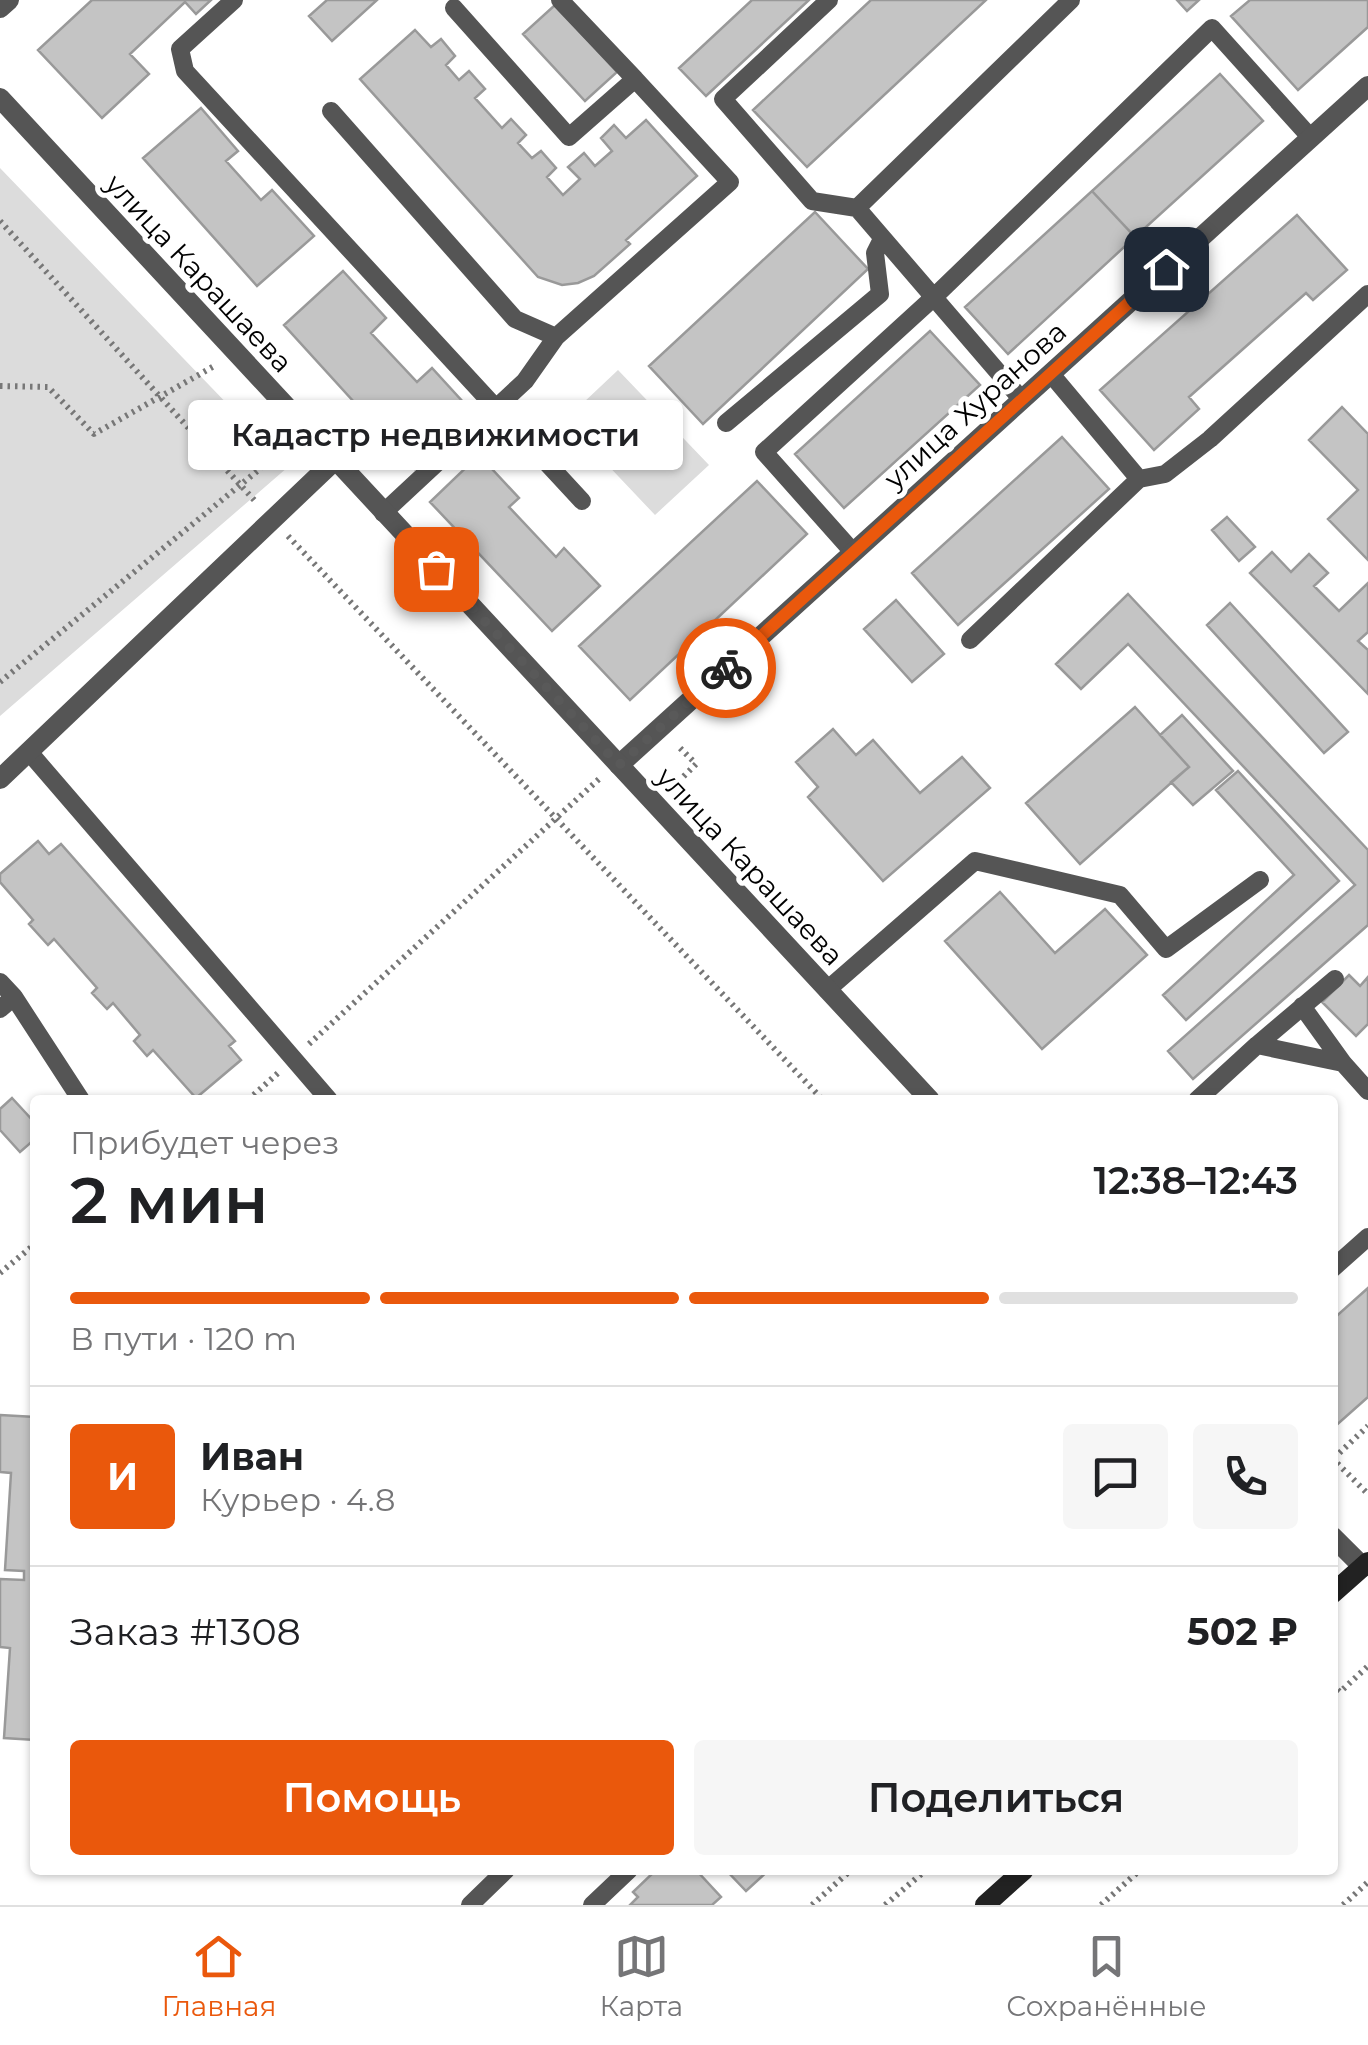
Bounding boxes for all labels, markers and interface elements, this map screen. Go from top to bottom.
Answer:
street label: улица Карашаева [98,166,300,379]
pin [1124,227,1209,312]
icon: home [1139,242,1194,297]
street label: улица Хуранова [876,314,1073,496]
callout: Кадастр недвижимости [188,399,684,469]
text: Кадастр недвижимости [231,415,640,454]
pin [394,527,479,612]
icon: bag [409,542,464,597]
courier [676,618,776,718]
icon: bike [699,641,754,696]
street label: улица Карашаева [649,759,851,972]
text: Прибудет через [70,1123,339,1162]
text: 12:38–12:43 [1094,1157,1298,1204]
text: 2 мин [70,1160,268,1239]
text: В пути · 120 m [70,1319,297,1358]
button: chat [1063,1424,1168,1529]
button: phone [1193,1424,1298,1529]
text: Иван [200,1433,304,1480]
text: И [107,1453,138,1500]
text: Курьер · 4.8 [200,1480,395,1519]
text: Заказ #1308 [70,1608,301,1655]
text: 502 ₽ [1187,1608,1298,1655]
button: Помощь [70,1740,674,1855]
button: Поделиться [694,1740,1298,1855]
tab: Главная [162,1929,276,2023]
tab: Карта [599,1929,683,2023]
tab: Сохранённые [1006,1929,1206,2023]

